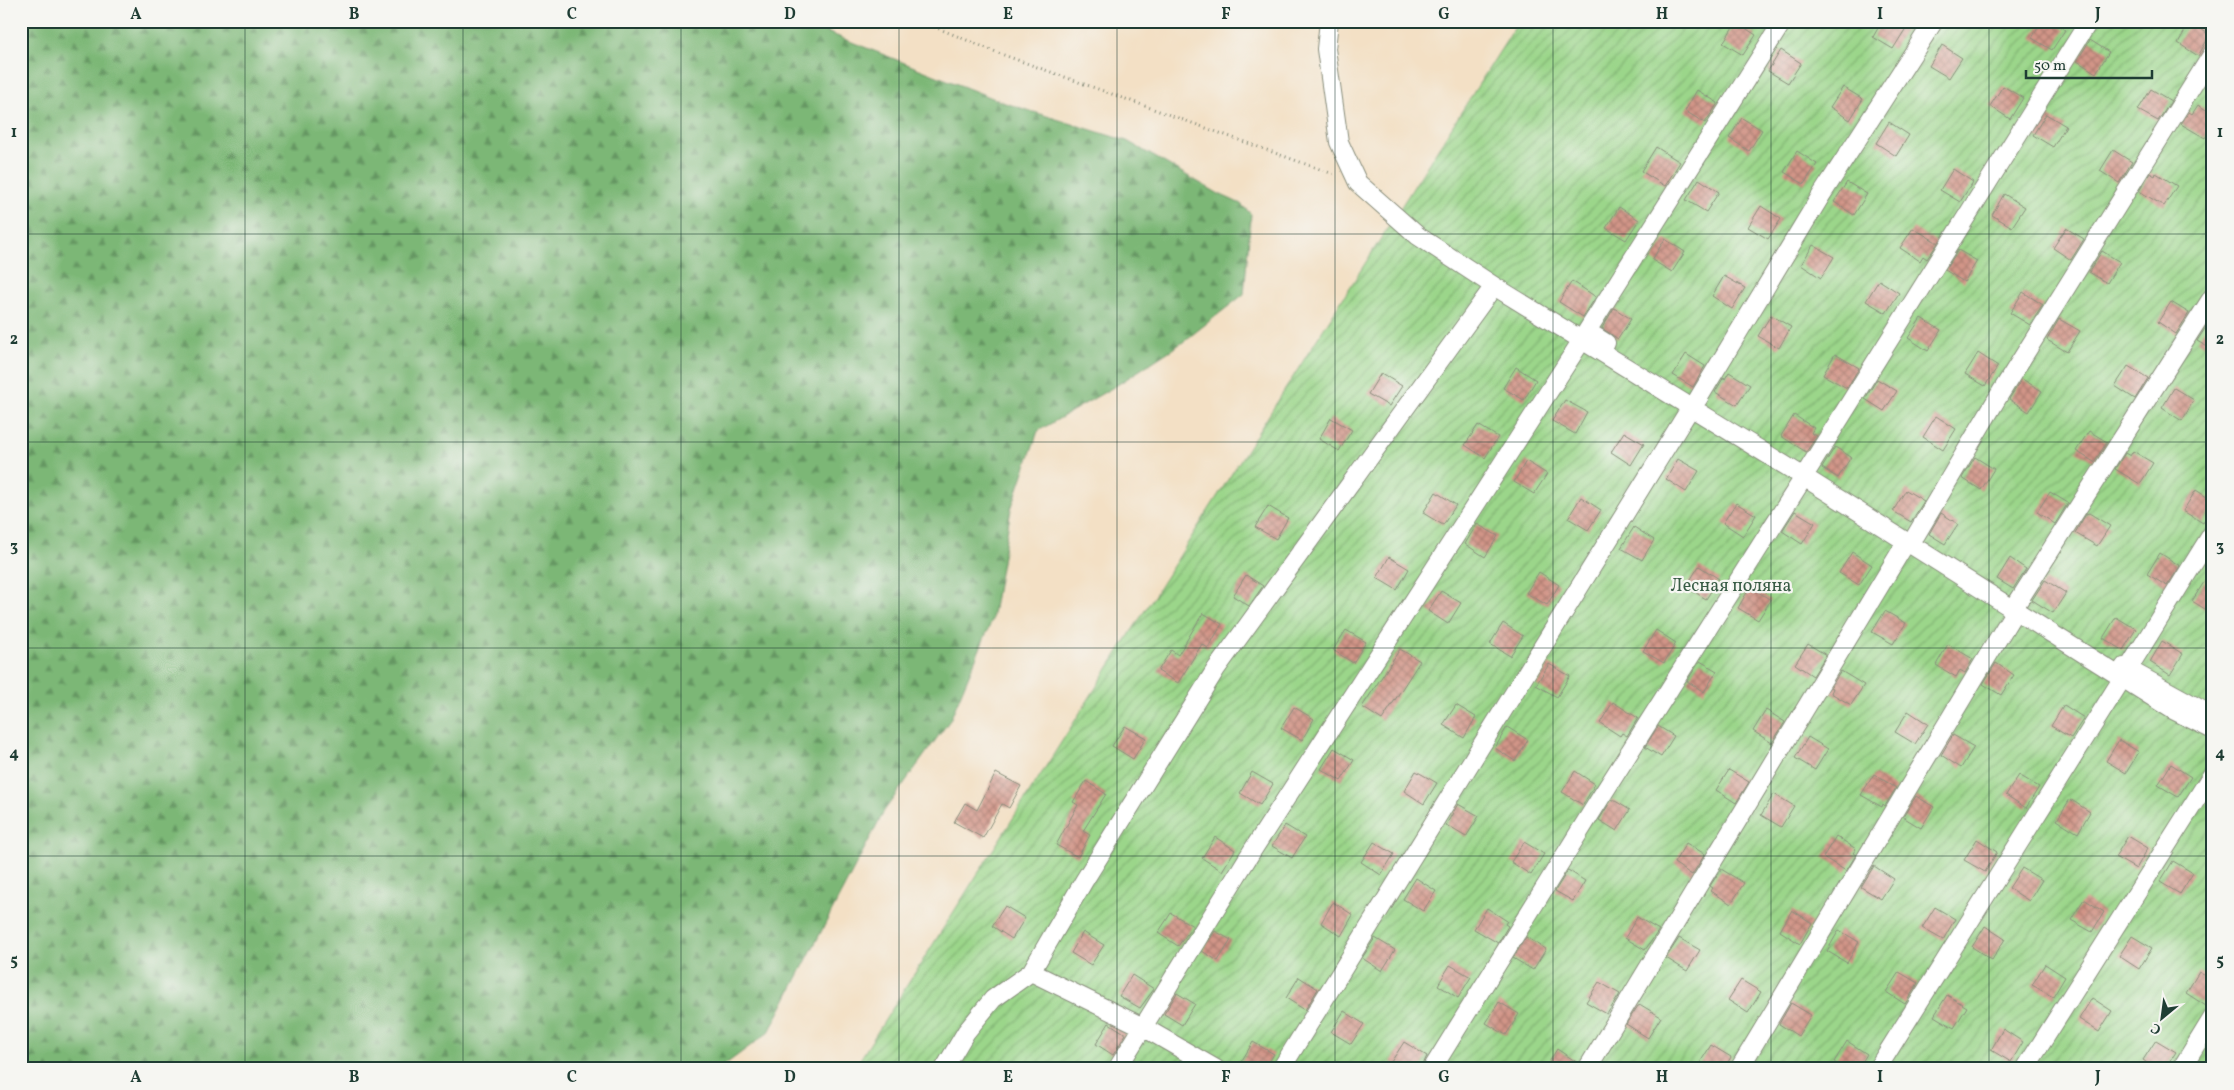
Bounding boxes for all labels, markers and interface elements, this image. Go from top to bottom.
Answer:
text: A [130,4,142,26]
text: B [349,4,360,26]
text: C [567,4,577,26]
text: D [784,4,796,26]
text: E [1003,4,1013,26]
text: F [1221,4,1231,26]
text: G [1438,4,1450,26]
text: H [1656,4,1668,26]
text: I [1877,4,1883,26]
text: J [2094,4,2101,26]
scale bar [2026,48,2153,80]
text: 50 m [2034,56,2066,77]
text: 1 [11,122,17,144]
text: 1 [2217,122,2223,144]
text: 2 [10,329,18,351]
text: 2 [2216,329,2224,351]
text: 3 [10,536,18,558]
text: 3 [2216,536,2224,558]
park label: Лесная поляна [1671,574,1791,599]
text: 4 [9,743,19,765]
text: 4 [2215,743,2225,765]
text: 5 [10,950,18,972]
text: 5 [2216,950,2224,972]
north arrow [2136,992,2186,1042]
text: С [2148,1018,2165,1039]
text: A [130,1067,142,1089]
text: B [349,1067,360,1089]
text: C [567,1067,577,1089]
text: D [784,1067,796,1089]
text: E [1003,1067,1013,1089]
text: F [1221,1067,1231,1089]
text: G [1438,1067,1450,1089]
text: H [1656,1067,1668,1089]
text: I [1877,1067,1883,1089]
text: J [2094,1067,2101,1089]

